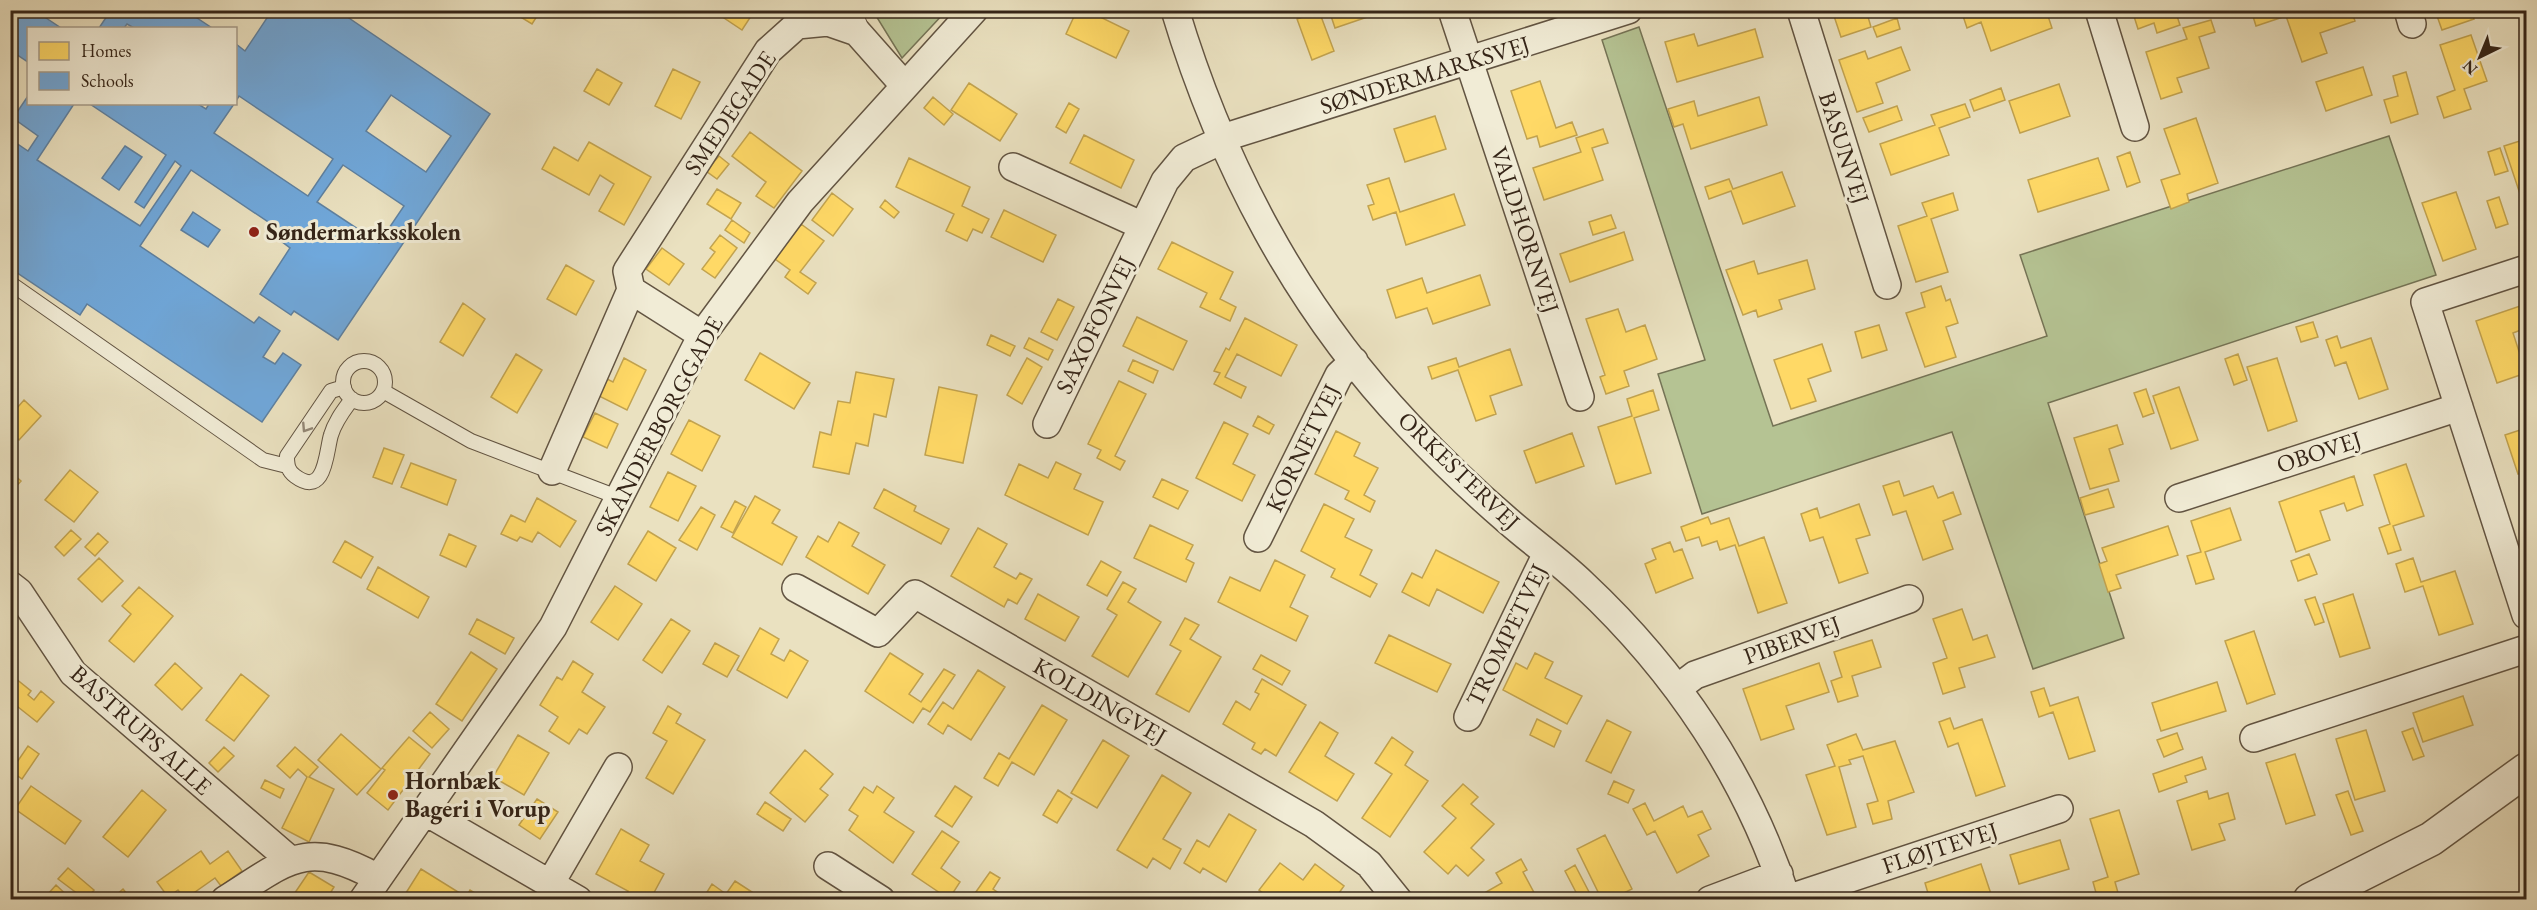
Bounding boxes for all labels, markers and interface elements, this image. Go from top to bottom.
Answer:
legend [27,27,237,105]
north arrow [2450,27,2510,87]
street label: SØNDERMARKSVEJ [1316,28,1534,121]
text: Homes [81,39,132,62]
street label: SMEDEGADE [677,44,783,181]
text: N [2458,55,2482,80]
text: Schools [81,69,134,92]
street label: BASUNVEJ [1812,88,1877,208]
street label: VALDHORNVEJ [1484,143,1567,317]
place label: Søndermarksskolen [266,216,462,247]
marker: Søndermarksskolen [247,225,261,239]
street label: SAXOFONVEJ [1048,251,1141,399]
street label: SKANDERBORGGADE [587,310,730,541]
street label: KORNETVEJ [1258,378,1347,517]
street label: ORKESTERVEJ [1392,405,1527,537]
one-way arrow [302,422,313,433]
street label: OBOVEJ [2272,423,2365,480]
street label: TROMPETVEJ [1459,558,1554,711]
street label: PIBERVEJ [1739,608,1845,671]
street label: KOLDINGVEJ [1028,650,1173,751]
street label: BASTRUPS ALLE [64,658,219,801]
place label: Hornbæk Bageri i Vorup [405,765,550,825]
marker: Hornbæk Bageri i Vorup [386,788,400,802]
street label: FLØJTEVEJ [1878,814,2002,881]

